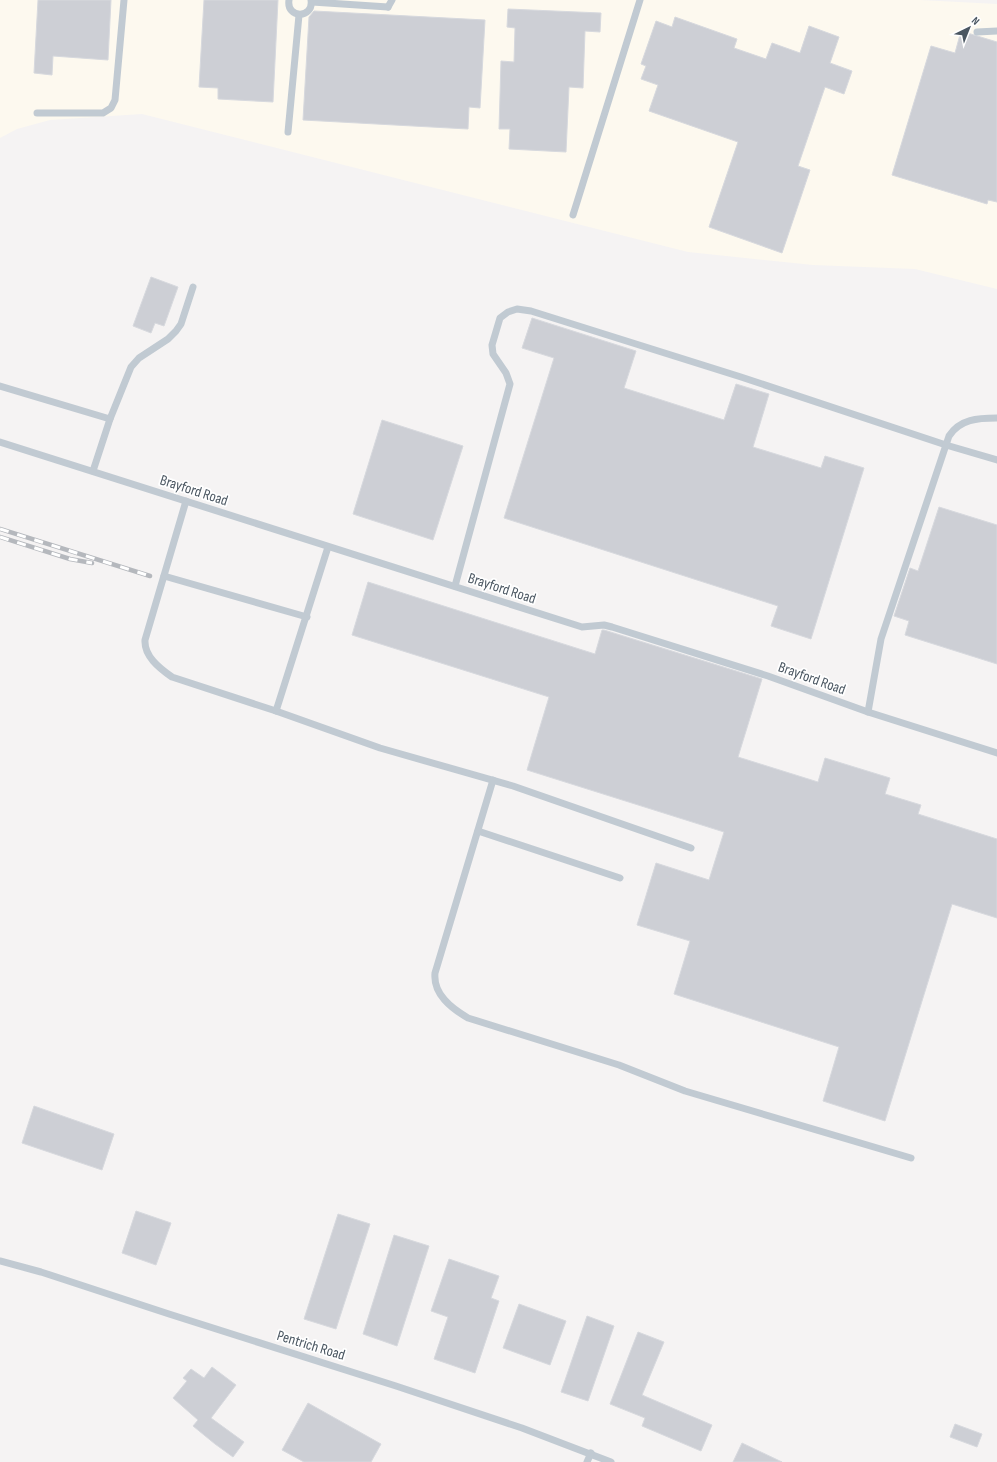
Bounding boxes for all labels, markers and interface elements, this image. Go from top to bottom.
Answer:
north arrow [949,8,989,48]
text: N [969,14,982,28]
street label: Brayford Road [158,471,230,510]
street label: Brayford Road [466,569,538,608]
street label: Brayford Road [776,658,848,699]
street label: Pentrich Road [274,1326,347,1365]

